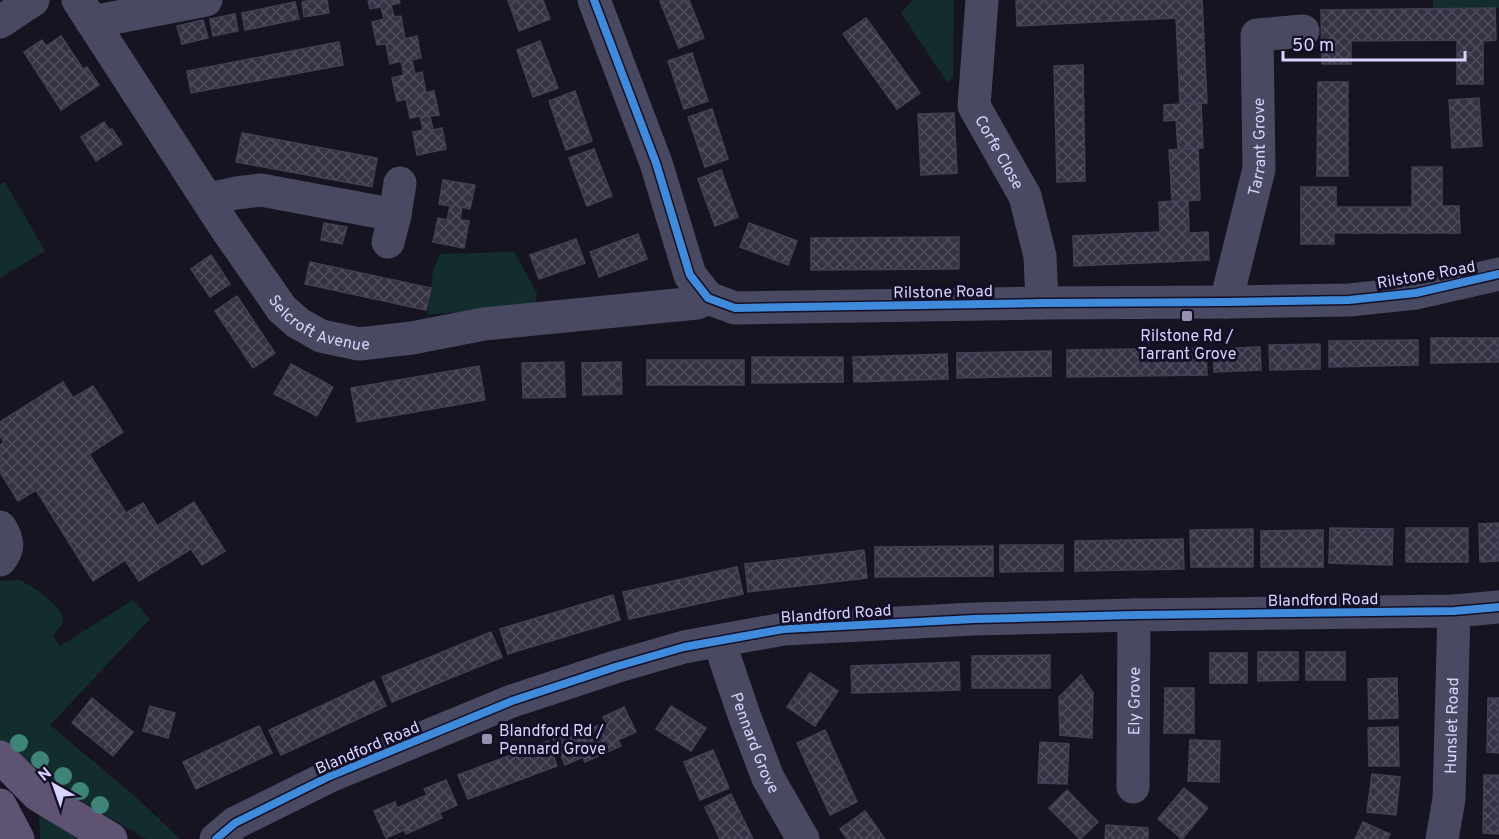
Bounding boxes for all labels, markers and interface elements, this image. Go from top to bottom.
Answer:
scale bar [1283,24,1464,62]
text: 50 m [1292,35,1334,58]
street label: Tarrant Grove [1245,98,1271,198]
street label: Corfe Close [969,112,1027,194]
street label: Rilstone Road [1376,257,1477,294]
street label: Rilstone Road [893,282,993,304]
street label: Selcroft Avenue [263,291,371,356]
marker: Rilstone Rd / Tarrant Grove [1180,309,1194,323]
place label: Rilstone Rd / Tarrant Grove [1138,327,1236,365]
street label: Blandford Road [1267,590,1379,612]
street label: Blandford Road [780,601,892,629]
street label: Ely Grove [1125,667,1146,735]
street label: Hunslet Road [1442,677,1464,774]
street label: Pennard Grove [725,690,783,798]
street label: Blandford Road [313,718,423,780]
place label: Blandford Rd / Pennard Grove [499,722,606,760]
marker: Blandford Rd / Pennard Grove [480,732,494,746]
north arrow [24,755,84,815]
text: N [35,764,56,786]

